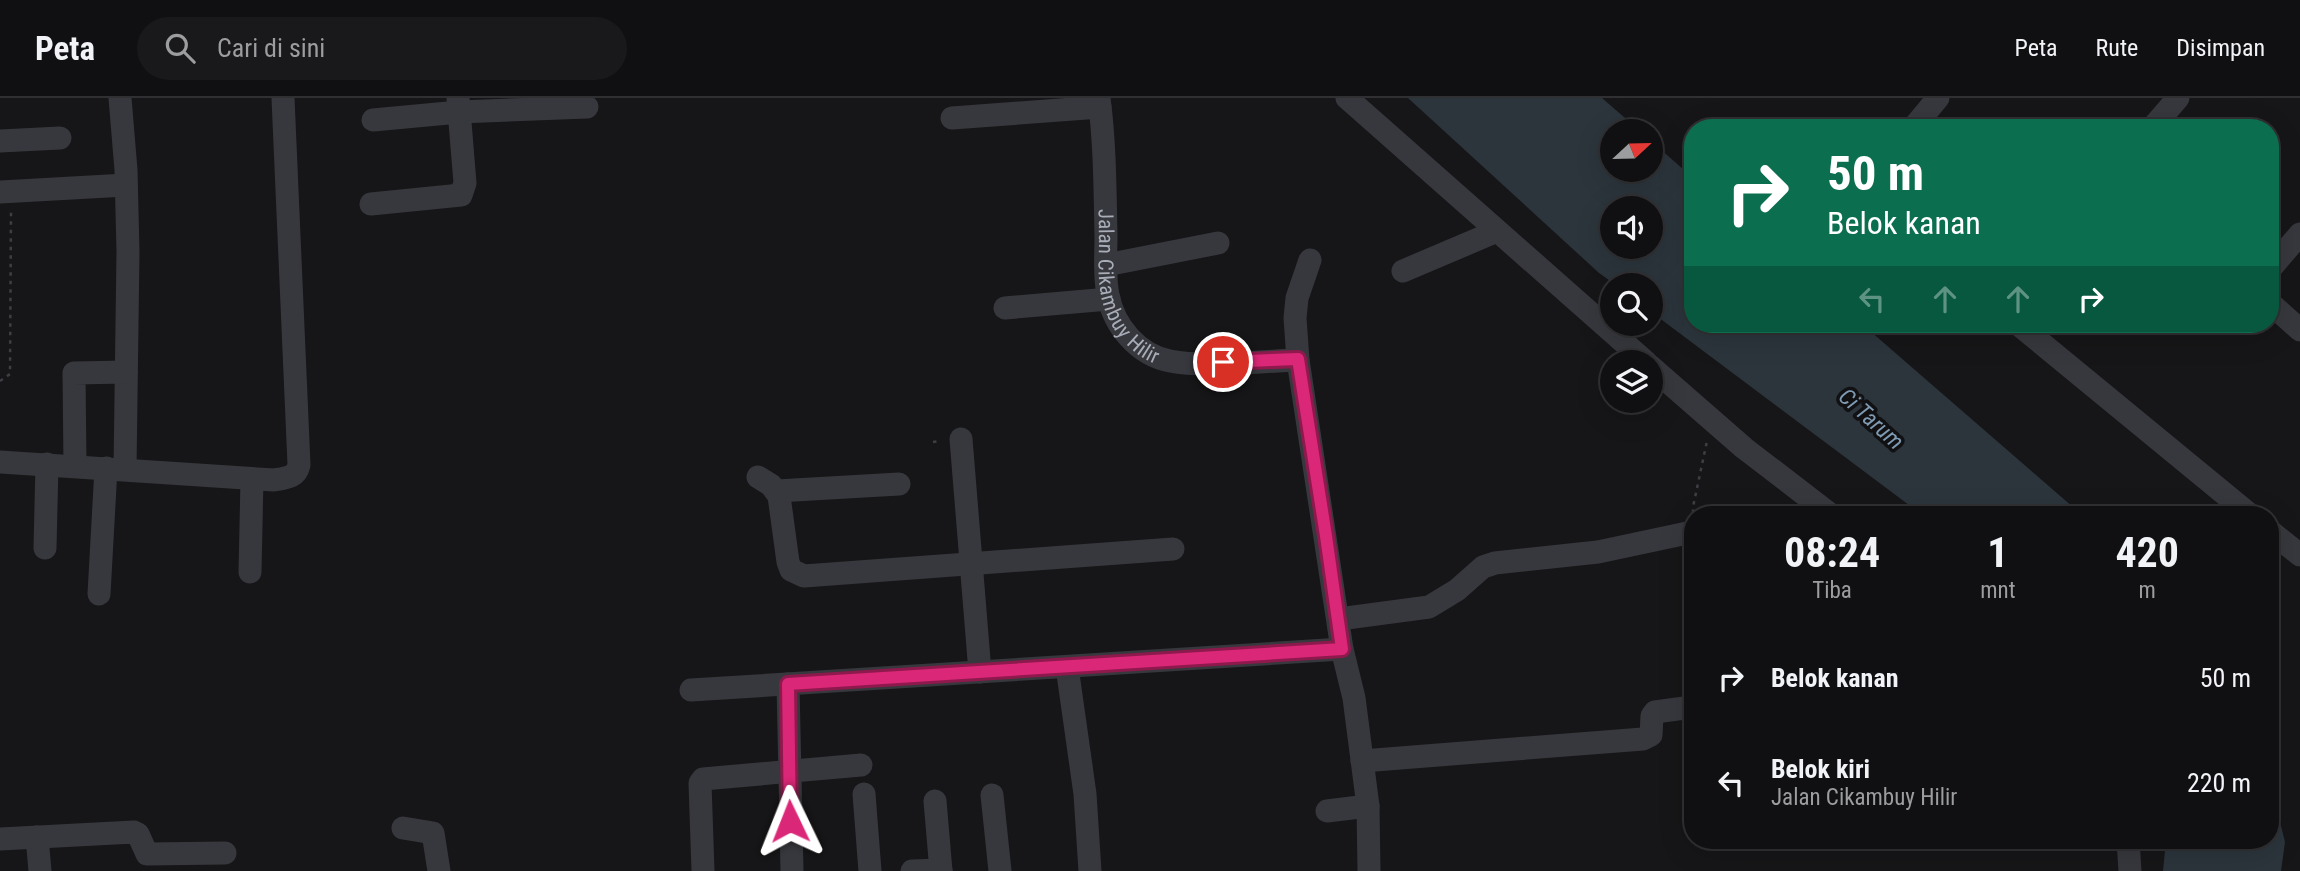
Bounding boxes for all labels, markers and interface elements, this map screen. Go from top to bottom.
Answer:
search box [137,17,627,80]
text: Peta [35,29,95,68]
icon: search [161,29,199,67]
text: Cari di sini [217,33,325,63]
text: Peta [2015,34,2058,62]
text: Rute [2096,34,2138,62]
text: Disimpan [2176,34,2265,62]
north arrow [1600,119,1662,182]
map controls [1600,119,1663,413]
text: 50 m [1827,145,1924,202]
icon: right [1712,147,1803,238]
button: sound [1600,196,1663,259]
text: Belok kanan [1827,204,1981,242]
street label: Jalan Cikambuy Hilir [1093,209,1163,369]
button: search [1600,273,1663,336]
icon: left [1853,280,1891,318]
icon: ahead [1926,280,1964,318]
icon: ahead [1999,280,2037,318]
icon: right [2072,280,2110,318]
pin [1193,332,1253,392]
icon: arrive [1204,343,1242,381]
button: layers [1600,350,1663,413]
water label: Ci Tarum [1833,383,1909,455]
text: 08:24 [1784,528,1880,577]
text: 1 [1987,528,2008,577]
text: 420 [2115,528,2179,577]
text: Tiba [1812,577,1852,604]
text: mnt [1980,577,2015,604]
text: m [2139,577,2156,604]
icon: right [1712,659,1750,697]
text: Belok kanan [1771,663,1898,693]
text: 50 m [2200,663,2251,693]
text: Belok kiri [1771,754,1870,784]
icon: left [1712,764,1750,802]
text: 220 m [2187,768,2251,798]
position arrow [753,784,827,858]
text: Jalan Cikambuy Hilir [1771,784,1957,811]

